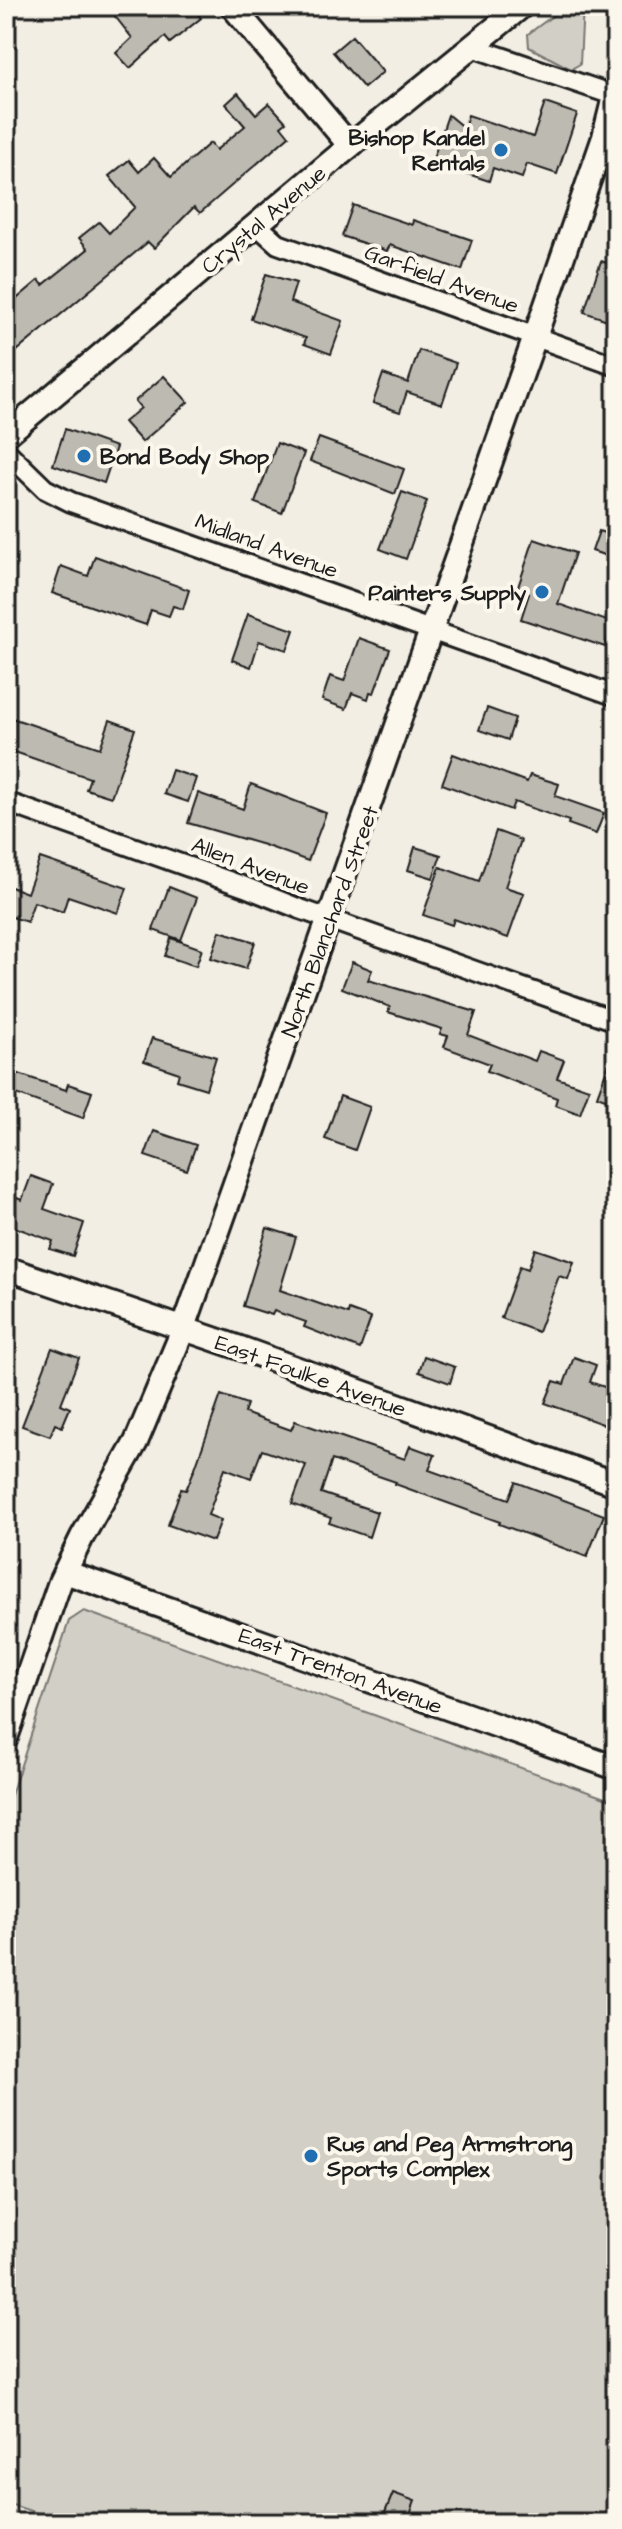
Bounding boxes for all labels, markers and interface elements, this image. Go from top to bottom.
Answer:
place label: Bishop Kandel Rentals [349,123,486,179]
marker: Bishop Kandel Rentals [492,141,510,159]
street label: Crystal Avenue [195,159,334,282]
street label: Garfield Avenue [360,237,523,322]
place label: Bond Body Shop [100,442,270,475]
marker: Bond Body Shop [75,447,93,465]
street label: Midland Avenue [191,506,342,587]
place label: Painters Supply [368,578,527,611]
marker: Painters Supply [533,583,551,601]
street label: North Blanchard Street [274,801,387,1042]
street label: Allen Avenue [187,830,314,903]
street label: East Foulke Avenue [211,1327,410,1425]
street label: East Trenton Avenue [235,1620,447,1723]
place label: Rus and Peg Armstrong Sports Complex [326,2129,573,2185]
marker: Rus and Peg Armstrong Sports Complex [302,2147,320,2165]

